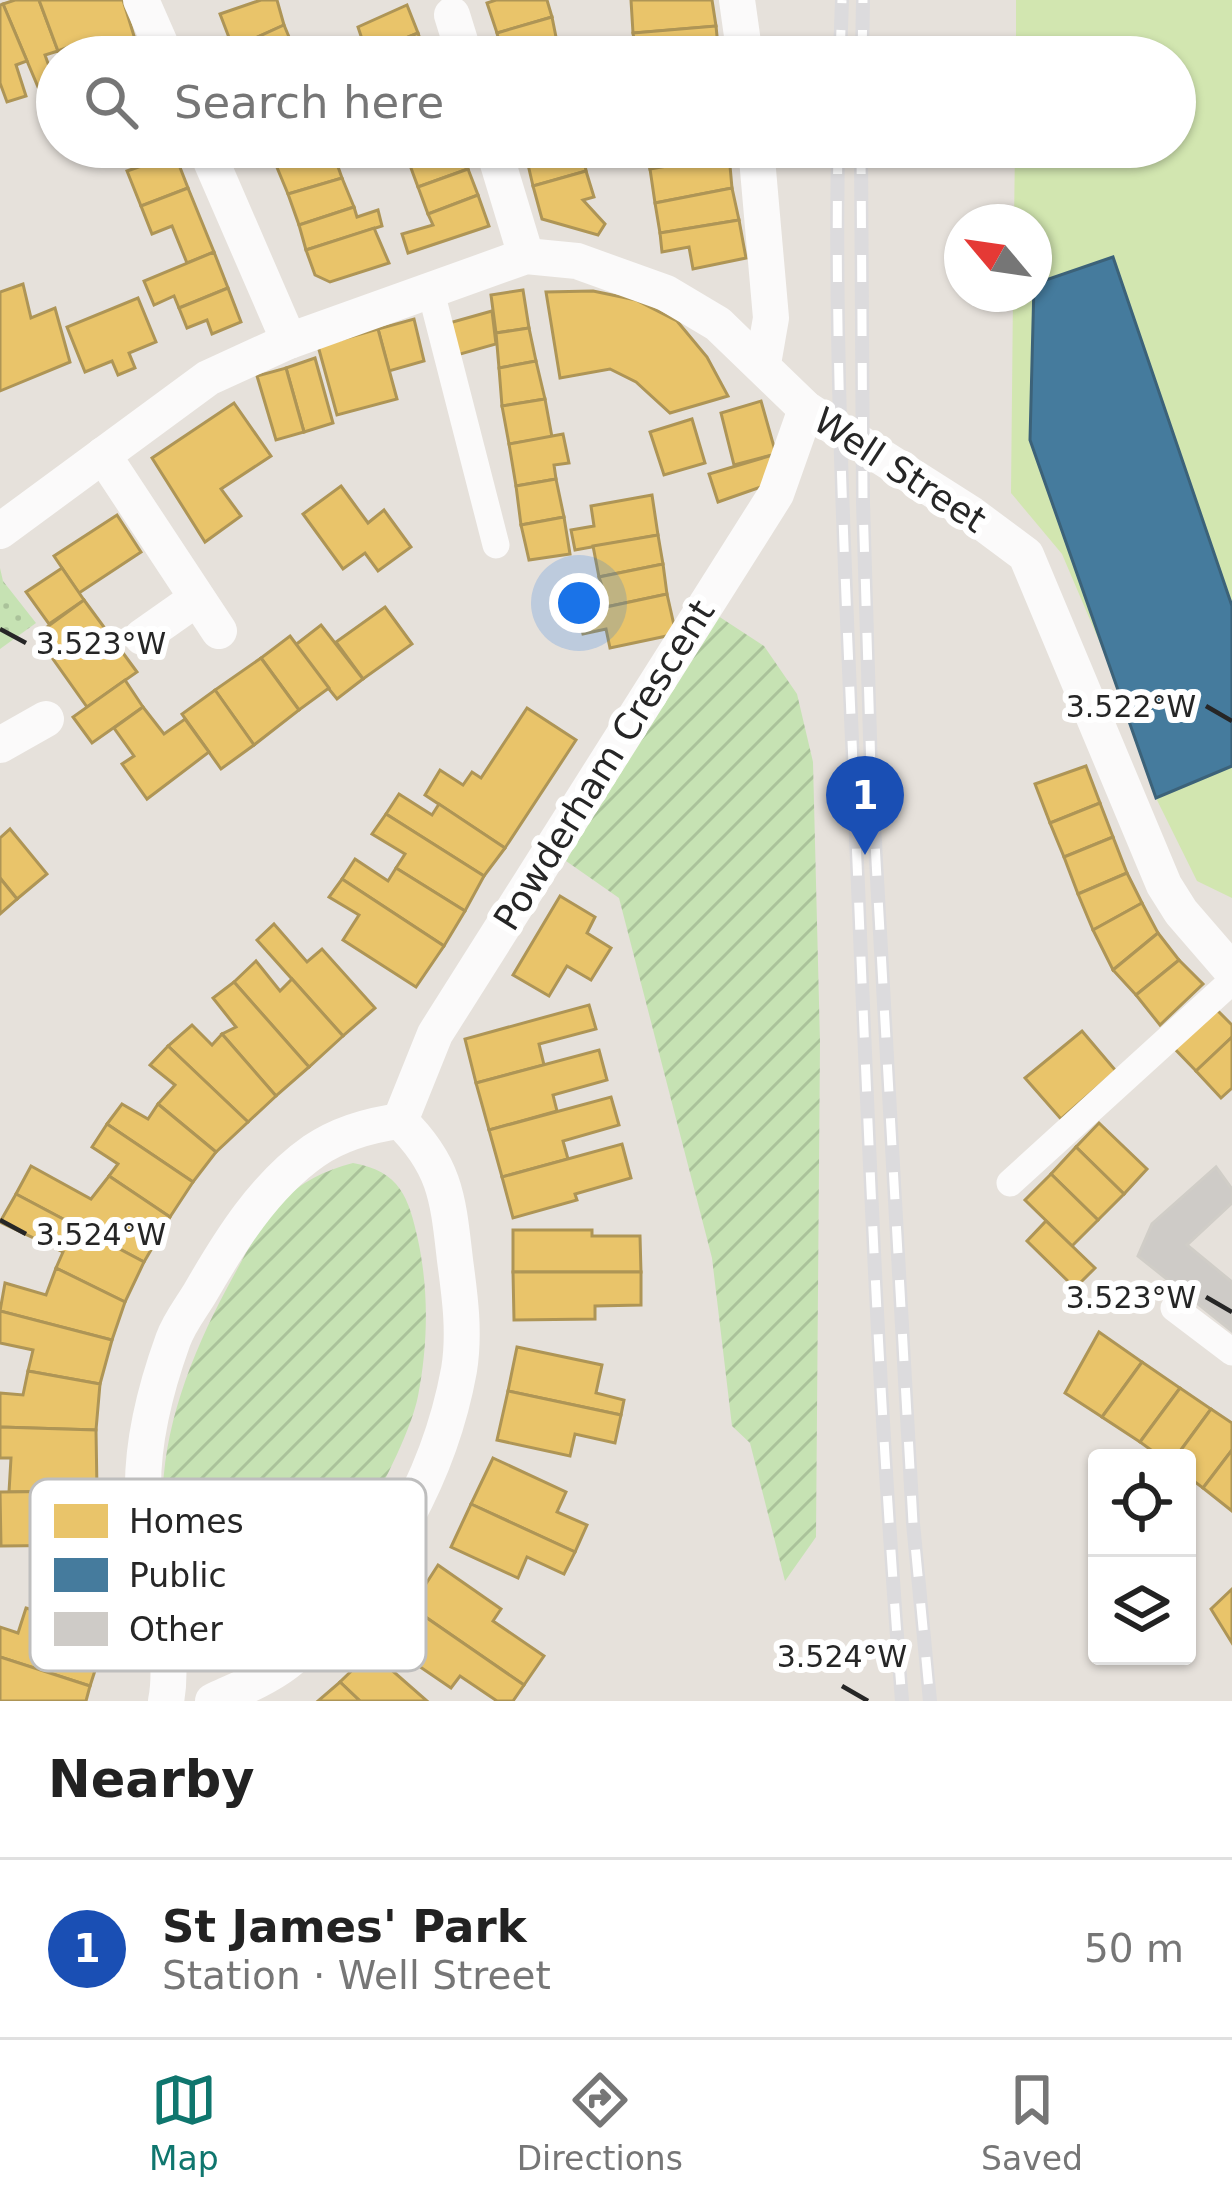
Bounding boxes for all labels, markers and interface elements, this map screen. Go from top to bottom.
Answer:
search box [36,36,1196,168]
icon: search [78,69,144,135]
text: Search here [174,76,444,129]
north arrow [944,204,1052,312]
street label: Well Street [806,399,994,541]
your location [549,573,609,633]
street label: Powderham Crescent [486,592,722,938]
text: 3.523°W [36,626,166,661]
text: 3.522°W [1066,689,1196,724]
pin: 1 [826,756,904,855]
text: 3.524°W [36,1217,166,1252]
text: 3.523°W [1066,1280,1196,1315]
map controls [1088,1449,1196,1665]
button: locate [1088,1449,1196,1557]
legend [30,1479,426,1671]
text: Homes [129,1502,244,1541]
text: Public [129,1556,227,1595]
button: layers [1088,1557,1196,1665]
text: Other [129,1610,223,1649]
text: 3.524°W [777,1639,907,1674]
text: Nearby [48,1750,255,1809]
text: St James' Park [162,1900,527,1953]
text: 1 [73,1926,101,1971]
text: 50 m [1084,1926,1184,1971]
text: Station · Well Street [162,1953,551,1998]
tab: Map [149,2067,219,2178]
tab: Directions [517,2067,683,2178]
tab: Saved [981,2067,1083,2178]

